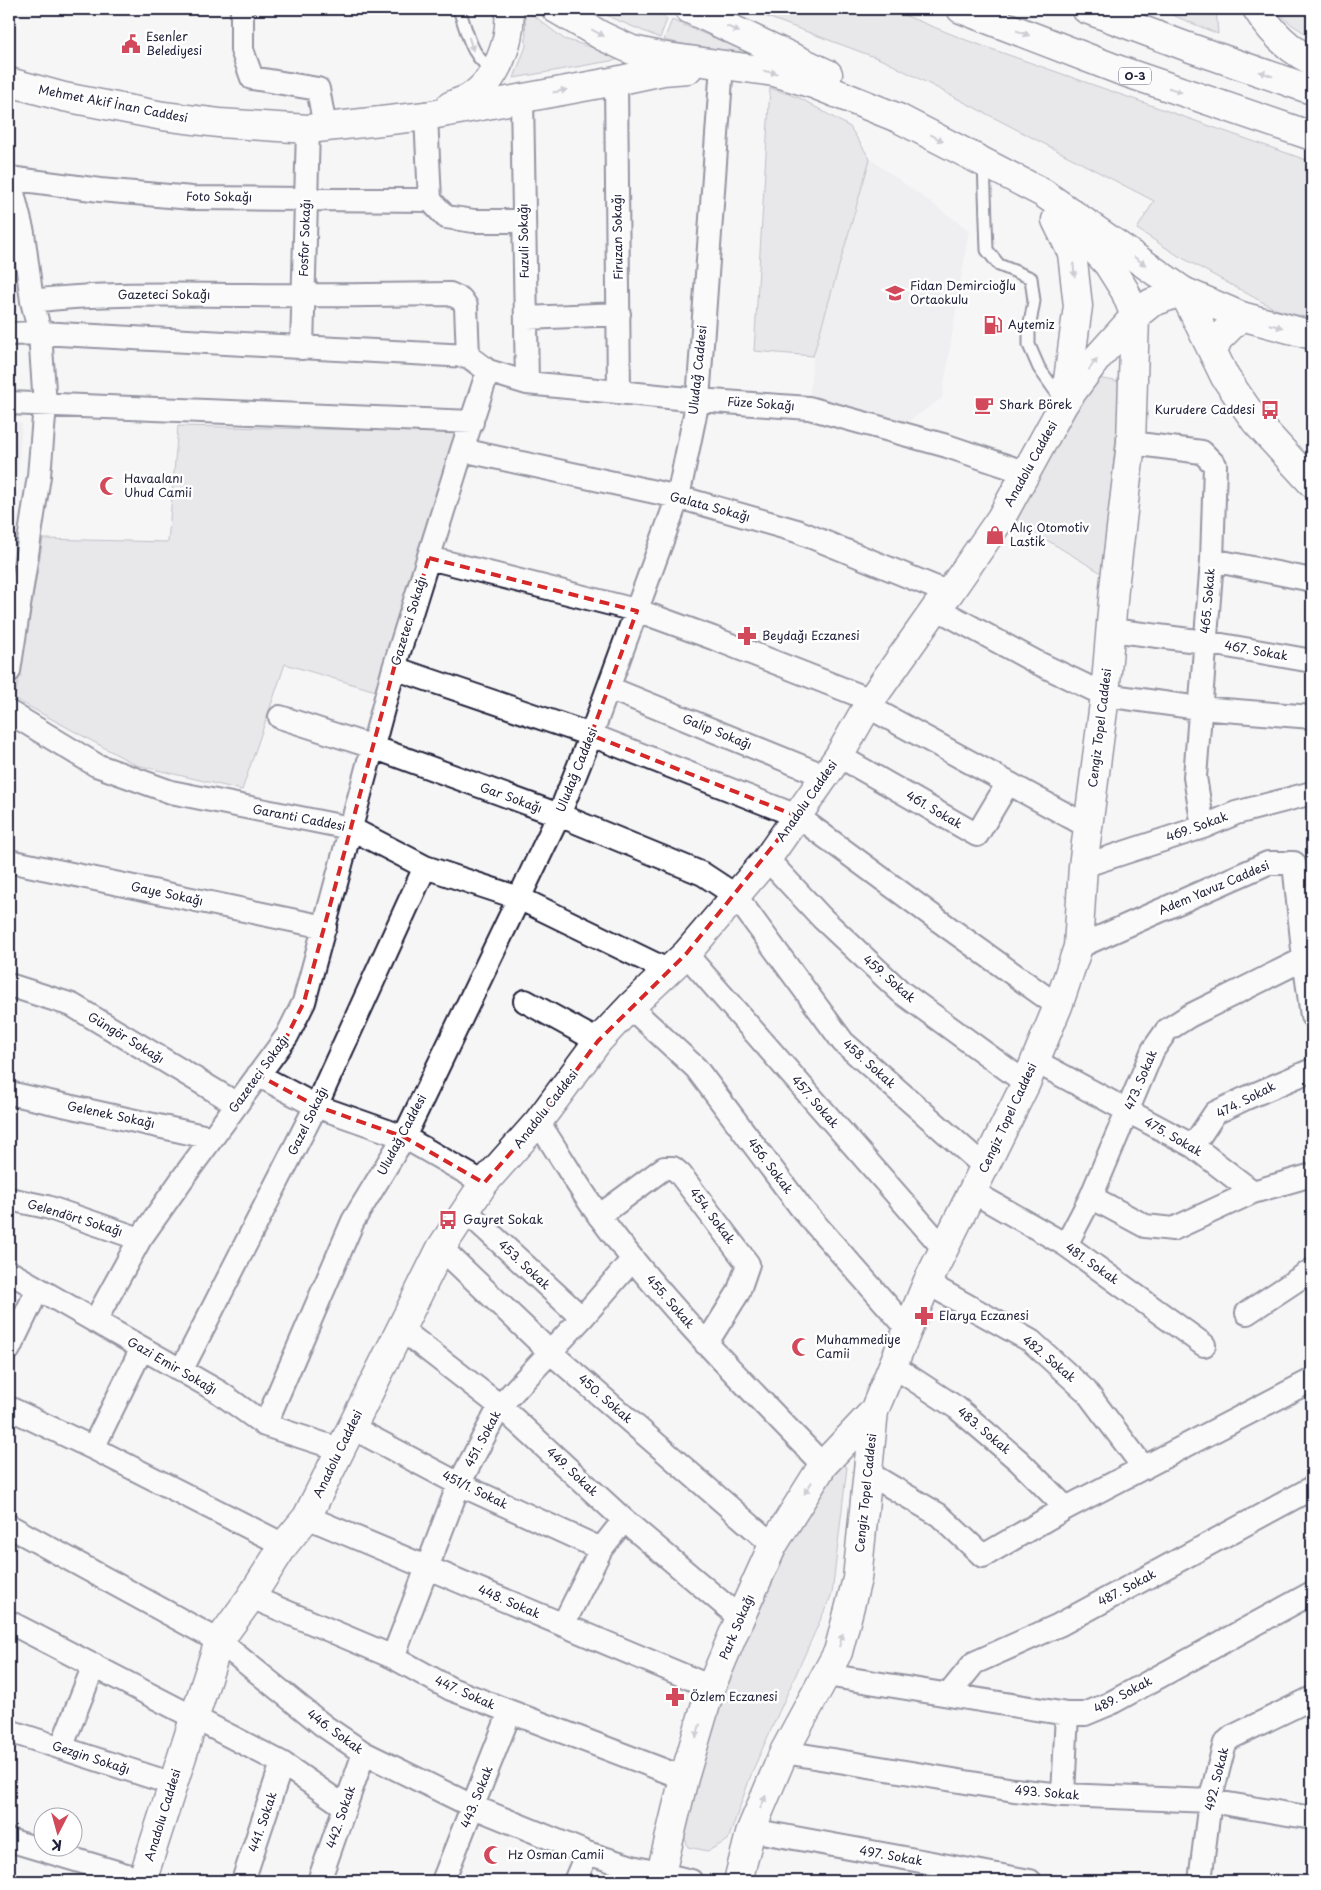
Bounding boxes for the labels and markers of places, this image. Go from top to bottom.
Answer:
place label: Esenler Belediyesi [146,27,202,59]
public building icon: Esenler Belediyesi [120,33,142,55]
place label: Fidan Demircioğlu Ortaokulu [910,276,1016,308]
school or university icon: Fidan Demircioğlu Ortaokulu [884,282,906,304]
fuel station icon: Aytemiz [982,314,1004,336]
place label: Aytemiz [1008,315,1055,333]
cafe icon: Shark Börek [973,394,995,416]
place label: Shark Börek [999,395,1072,413]
bus stop icon: Kurudere Caddesi [1259,399,1281,421]
place label: Kurudere Caddesi [1155,400,1255,418]
place label: Havaalanı Uhud Camii [124,469,192,501]
mosque icon: Havaalanı Uhud Camii [98,475,120,497]
place label: Alıç Otomotiv Lastik [1010,518,1089,550]
shop icon: Alıç Otomotiv Lastik [984,524,1006,546]
pharmacy icon: Beydağı Eczanesi [736,625,758,647]
place label: Beydağı Eczanesi [762,626,860,644]
bus stop icon: Gayret Sokak [437,1209,459,1231]
place label: Gayret Sokak [463,1210,543,1228]
pharmacy icon: Elarya Eczanesi [913,1305,935,1327]
place label: Elarya Eczanesi [939,1306,1029,1324]
place label: Muhammediye Camii [816,1330,901,1362]
mosque icon: Muhammediye Camii [790,1336,812,1358]
pharmacy icon: Özlem Eczanesi [664,1686,686,1708]
place label: Özlem Eczanesi [690,1687,778,1705]
mosque icon: Hz Osman Camii [482,1844,504,1866]
place label: Hz Osman Camii [508,1845,604,1863]

